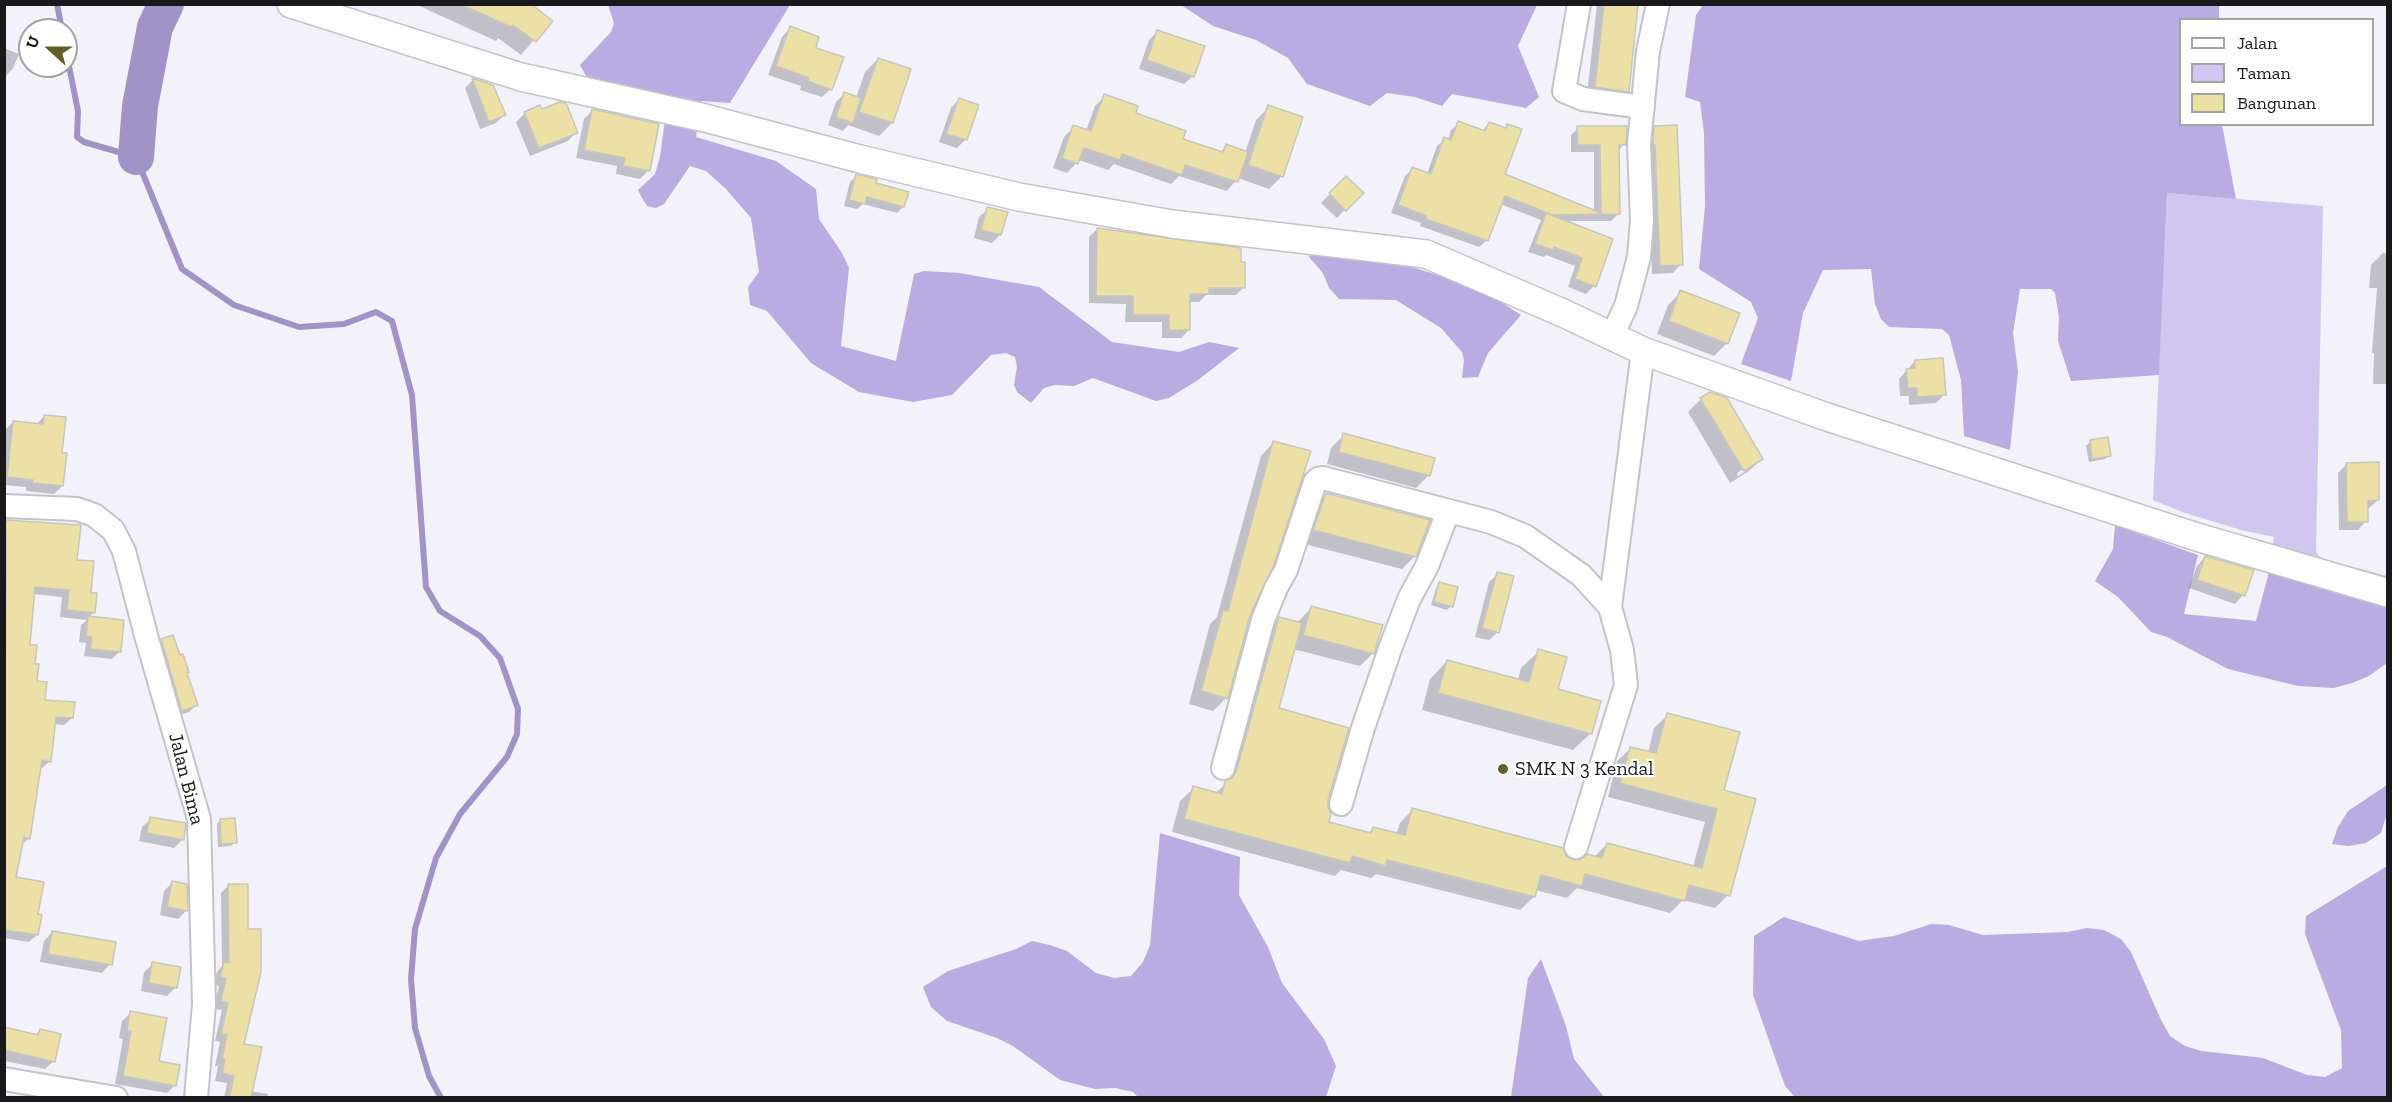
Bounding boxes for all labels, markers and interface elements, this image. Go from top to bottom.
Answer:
north arrow [18,18,78,78]
legend [2179,18,2374,126]
text: Jalan [2237,32,2277,54]
text: U [22,33,44,51]
text: Taman [2237,62,2291,84]
text: Bangunan [2237,92,2316,114]
street label: Jalan Bima [163,731,209,827]
place label: SMK N 3 Kendal [1515,757,1654,781]
marker: SMK N 3 Kendal [1496,762,1510,776]

